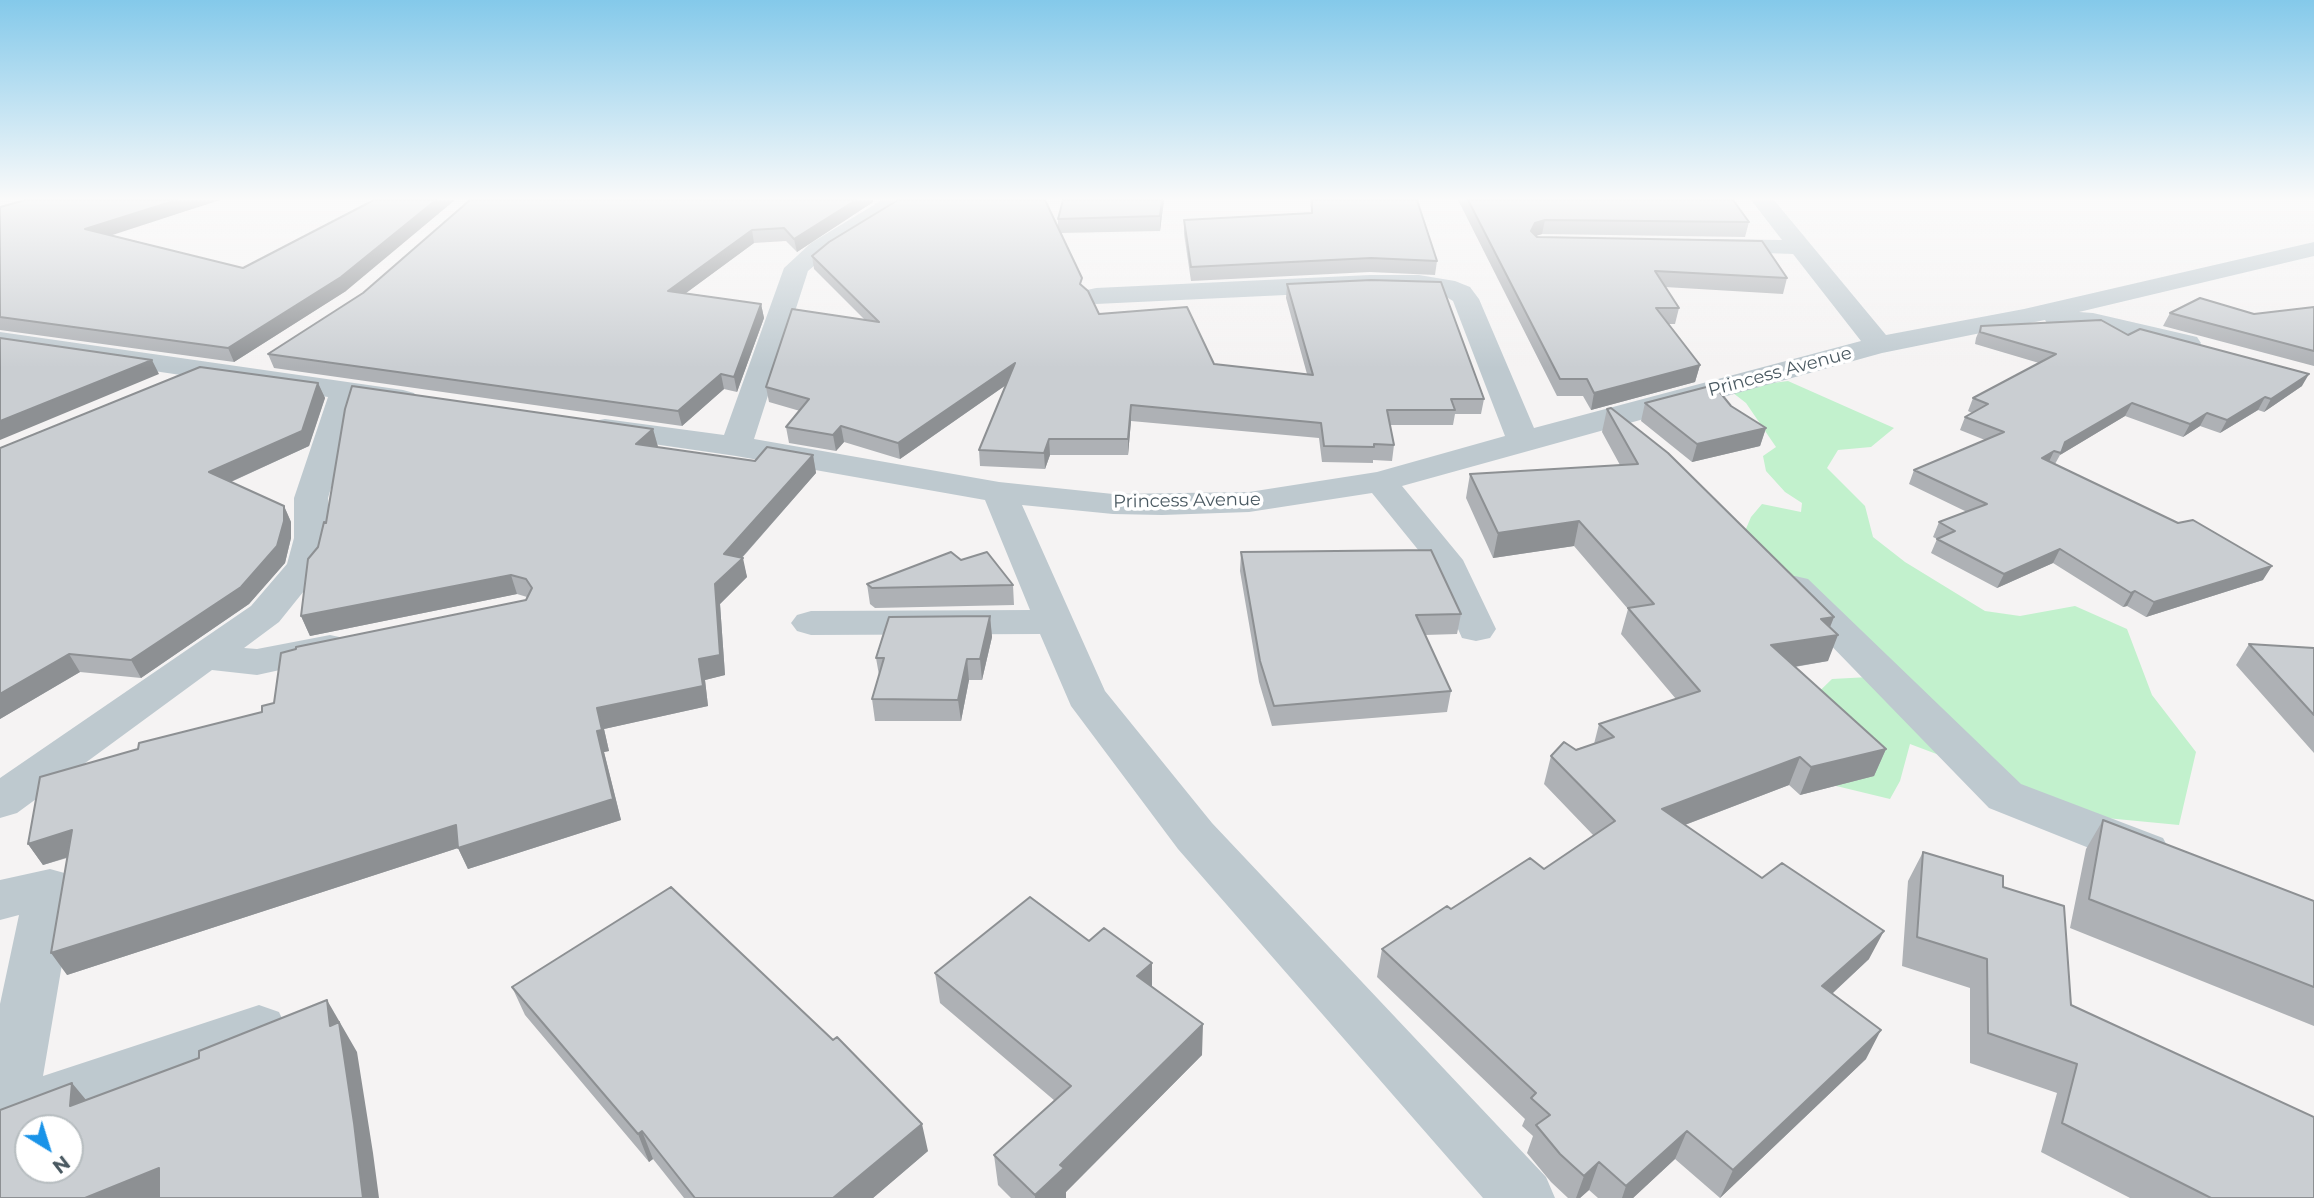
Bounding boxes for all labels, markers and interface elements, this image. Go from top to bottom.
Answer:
street label: Princess Avenue [1706,342,1854,402]
street label: Princess Avenue [1113,489,1261,513]
north arrow [14,1114,84,1184]
text: N [48,1151,74,1178]

